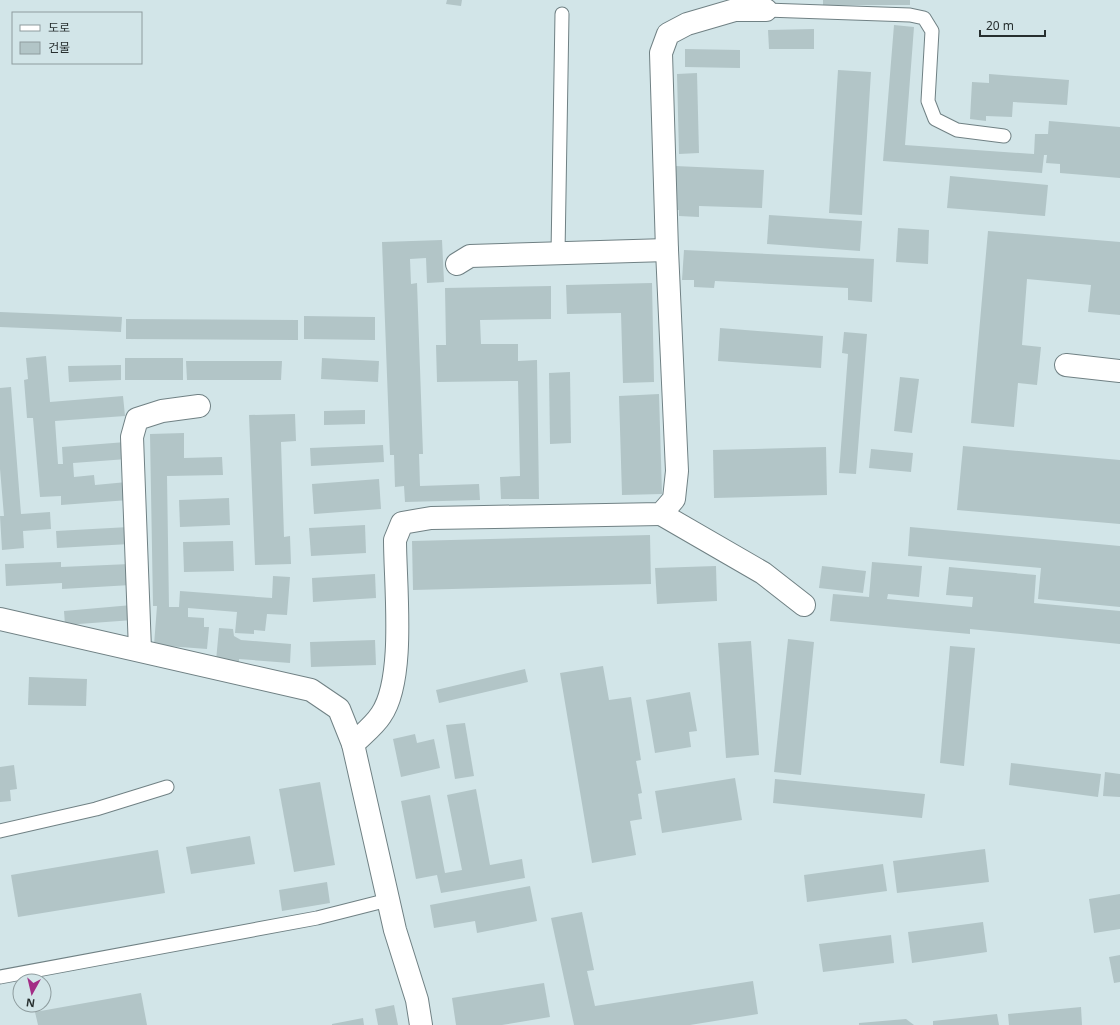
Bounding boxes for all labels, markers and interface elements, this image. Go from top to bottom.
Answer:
legend [12,12,142,64]
scale bar [980,12,1045,38]
text: 20 m [986,17,1014,34]
text: 도로 [48,19,70,36]
text: 건물 [48,39,70,56]
north arrow [12,973,52,1013]
text: N [25,995,36,1011]

